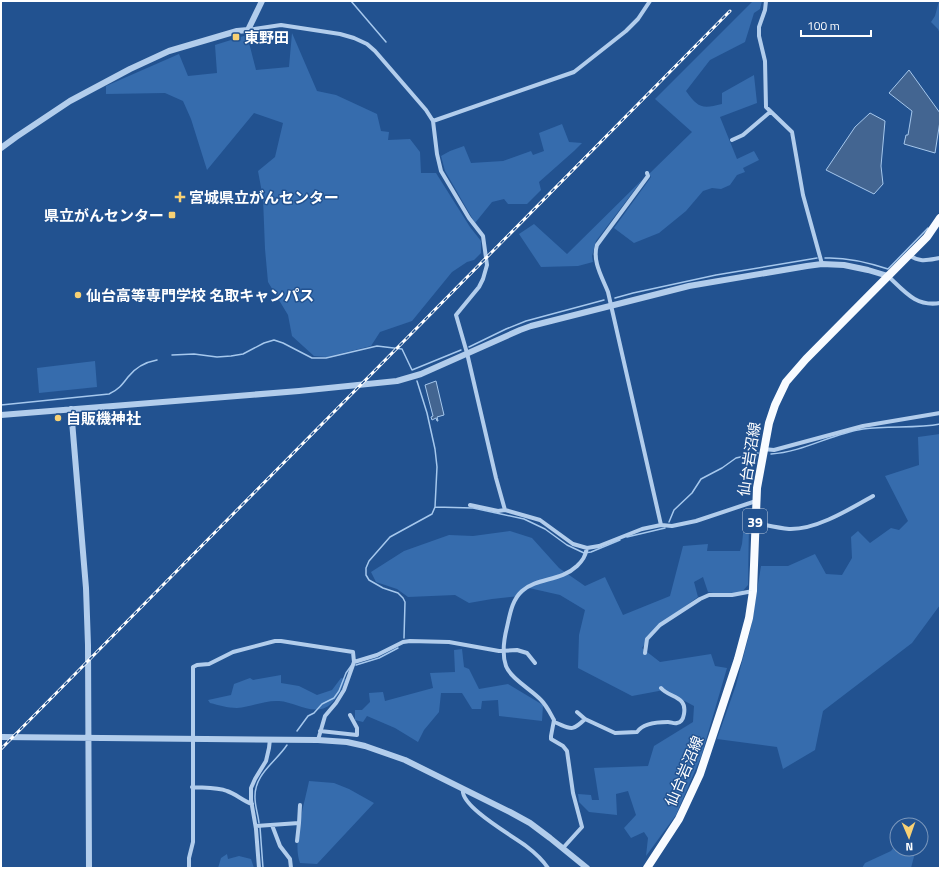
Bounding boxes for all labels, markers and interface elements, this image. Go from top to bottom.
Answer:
scale bar [801,12,871,38]
text: 100 m [807,16,840,35]
place label: 東野田 [244,26,289,49]
marker: 東野田 [231,32,241,42]
place label: 宮城県立がんセンター [189,186,339,209]
marker: 宮城県立がんセンター [174,191,186,203]
place label: 県立がんセンター [44,204,164,227]
marker: 県立がんセンター [167,210,177,220]
place label: 仙台高等専門学校 名取キャンパス [86,284,314,307]
marker: 仙台高等専門学校 名取キャンパス [73,290,83,300]
place label: 自販機神社 [66,407,141,430]
marker: 自販機神社 [53,413,63,423]
street label: 仙台岩沼線 [732,420,766,498]
road number: 39 [743,509,767,533]
street label: 仙台岩沼線 [659,732,709,810]
north arrow [889,817,929,857]
text: N [905,839,913,855]

